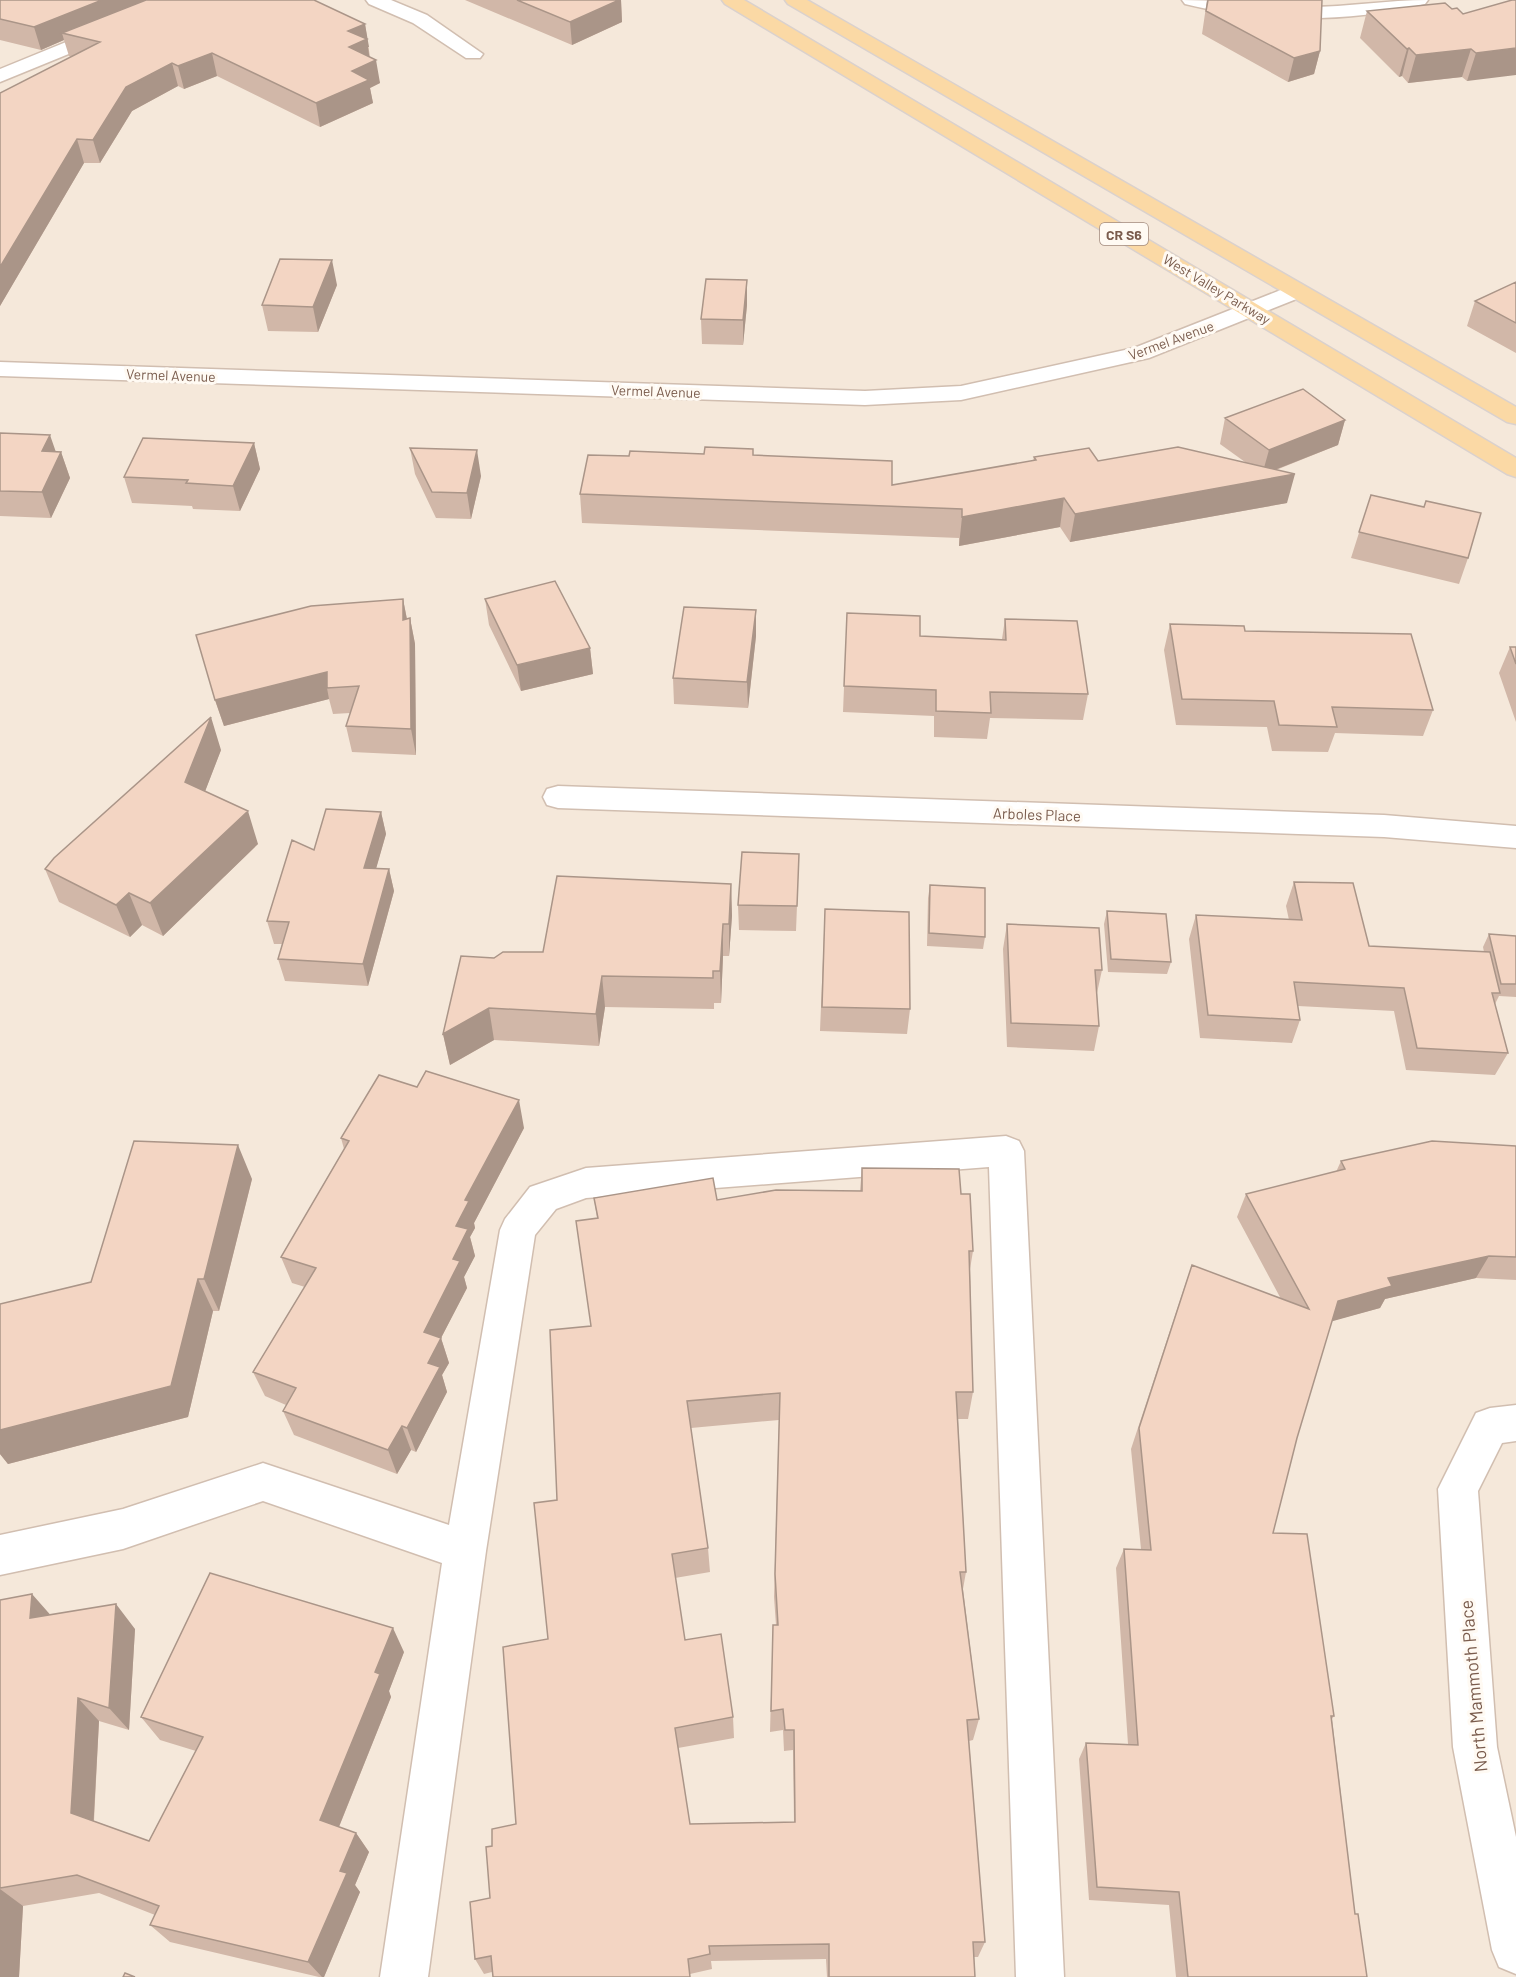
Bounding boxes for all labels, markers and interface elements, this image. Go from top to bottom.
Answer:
road number: CR S6 [1100,223,1148,245]
street label: West Valley Parkway [1160,250,1274,328]
street label: Vermel Avenue [1126,317,1216,363]
street label: Vermel Avenue [126,365,216,385]
street label: Vermel Avenue [611,381,701,401]
street label: Arboles Place [993,803,1081,825]
street label: North Mammoth Place [1455,1599,1491,1773]

